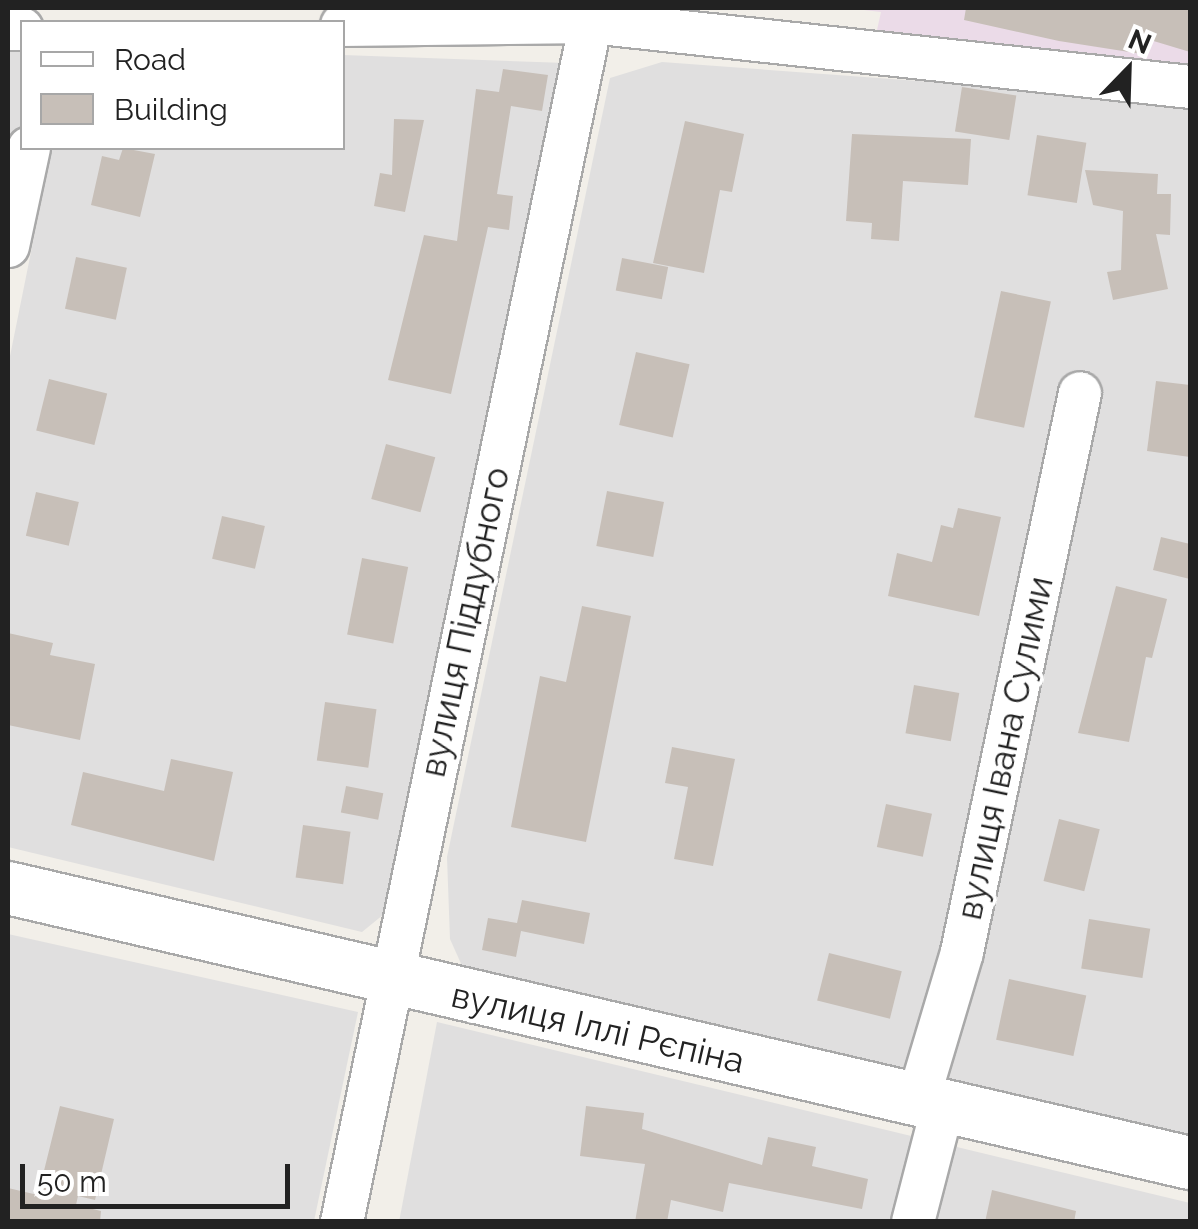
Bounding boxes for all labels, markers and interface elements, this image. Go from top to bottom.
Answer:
legend [20,20,345,150]
north arrow [1078,20,1178,120]
text: N [1124,23,1156,61]
text: Road [114,42,186,77]
text: Building [114,92,228,127]
street label: вулиця Піддубного [412,463,518,781]
street label: вулиця Івана Сулими [948,573,1062,923]
street label: вулиця Іллі Рєпіна [448,974,748,1082]
scale bar [25,1144,295,1206]
text: 50 m [37,1164,107,1199]

